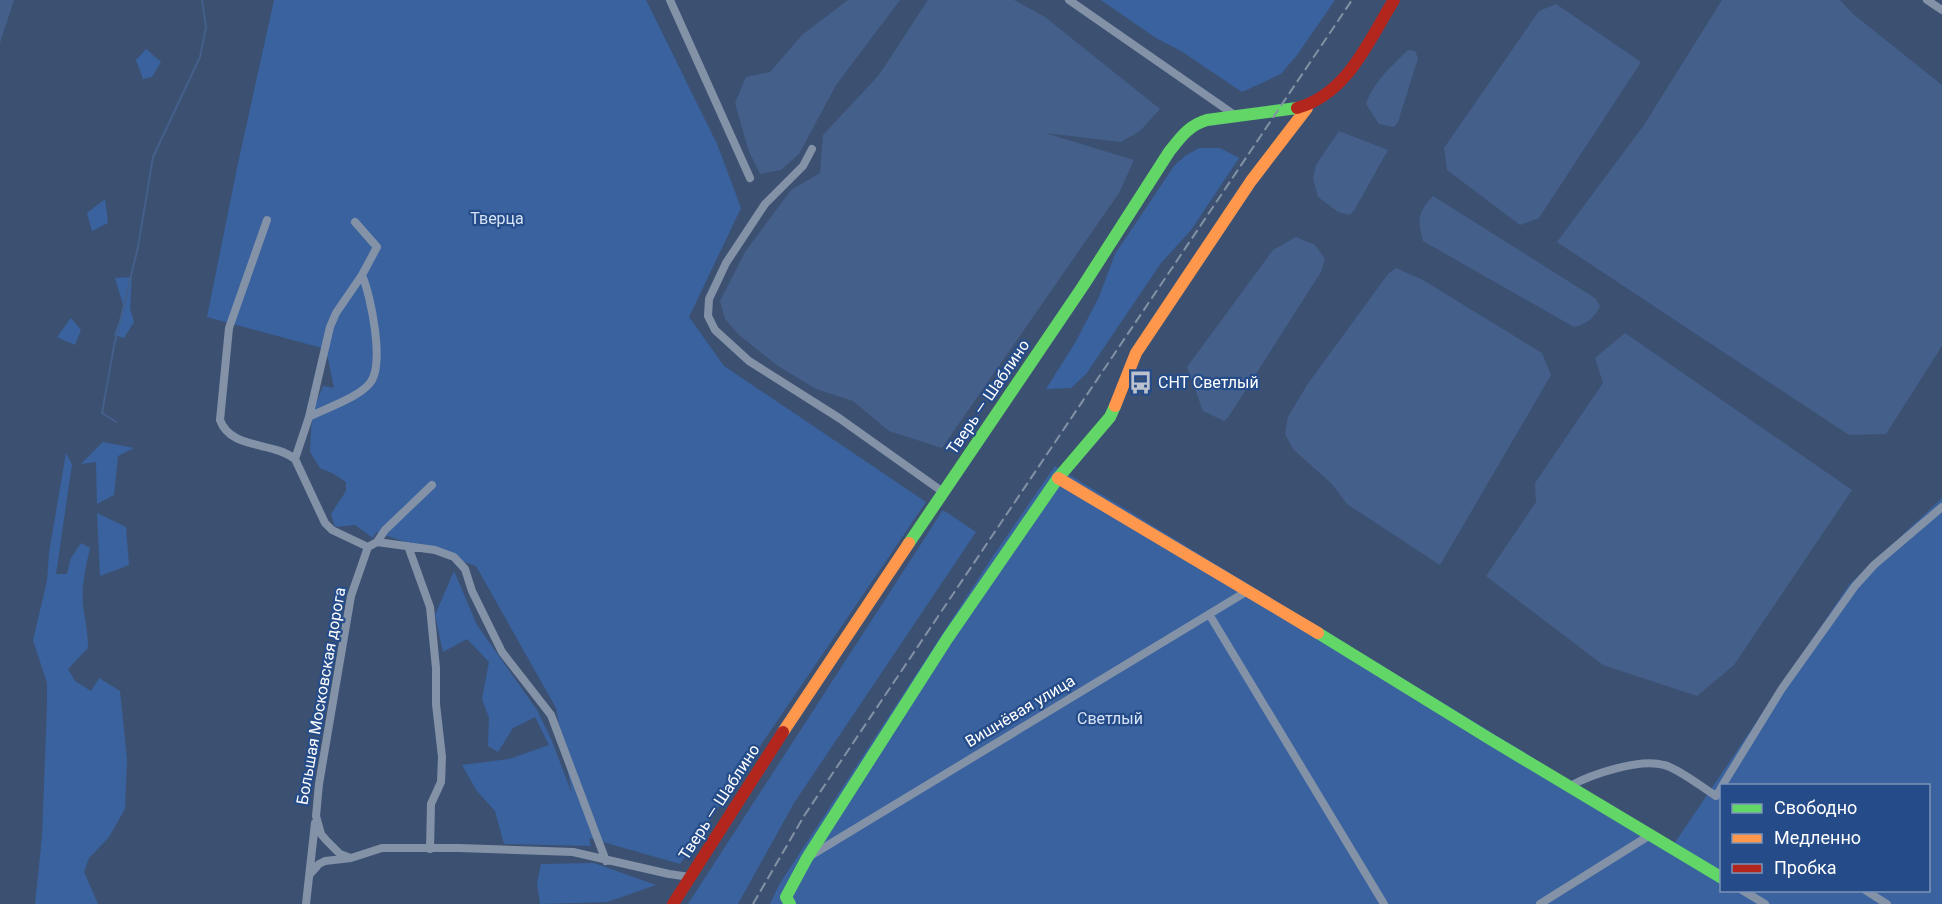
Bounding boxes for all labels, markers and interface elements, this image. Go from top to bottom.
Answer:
park label: Тверца [470,209,524,228]
street label: Тверь — Шаблино [943,336,1033,458]
bus stop icon: СНТ Светлый [1127,369,1153,395]
place label: СНТ Светлый [1158,373,1259,392]
street label: Большая Московская дорога [293,586,349,806]
street label: Вишнёвая улица [962,671,1078,751]
park label: Светлый [1077,709,1143,728]
street label: Тверь — Шаблино [675,741,763,863]
legend [1720,784,1930,892]
text: Свободно [1774,797,1857,818]
text: Медленно [1774,827,1861,848]
text: Пробка [1774,857,1837,878]

